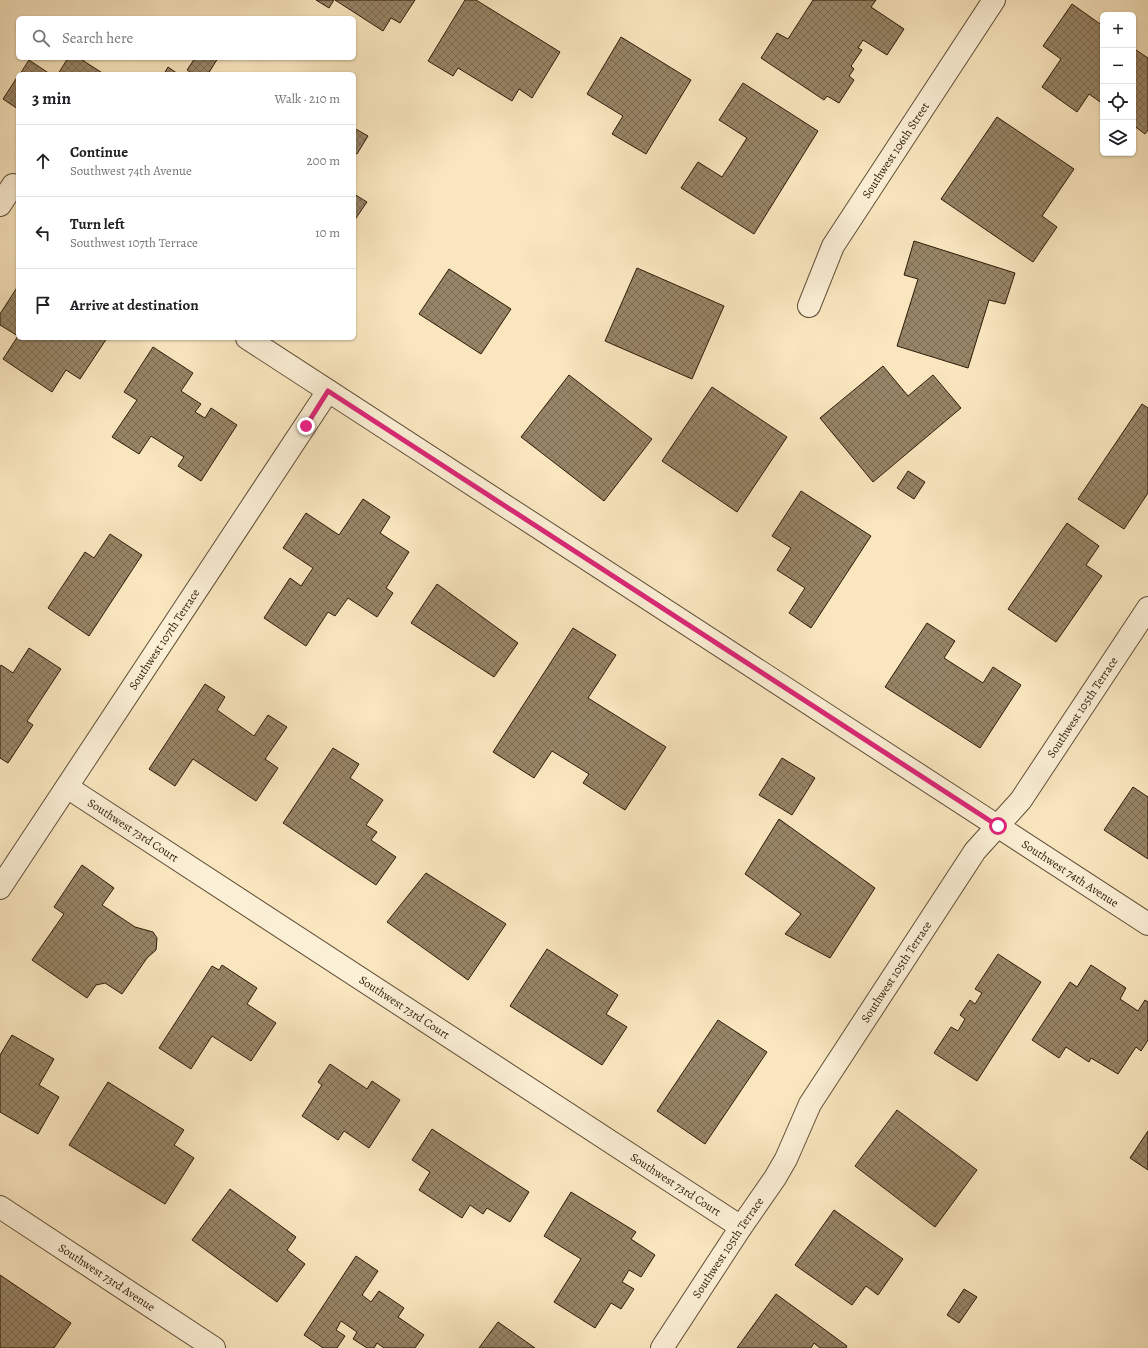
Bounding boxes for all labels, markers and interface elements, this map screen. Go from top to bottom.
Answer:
map controls [1100,12,1136,156]
button: + [1100,12,1136,48]
search box [16,16,356,60]
icon: search [30,27,52,49]
text: Search here [62,28,133,48]
button: − [1100,48,1136,84]
button: locate [1100,84,1136,120]
text: 3 min [32,87,71,110]
text: Walk · 210 m [275,90,340,107]
street label: Southwest 106th Street [858,99,933,202]
button: layers [1100,120,1136,156]
text: Continue [70,142,128,162]
icon: ahead [32,150,54,172]
text: 200 m [307,152,340,169]
text: Southwest 74th Avenue [70,162,192,179]
text: Turn left [70,214,125,234]
icon: left [32,222,54,244]
text: 10 m [315,224,340,241]
text: Southwest 107th Terrace [70,234,198,251]
icon: arrive [32,294,54,316]
text: Arrive at destination [70,295,199,315]
route end [297,417,315,435]
street label: Southwest 107th Terrace [125,586,203,693]
street label: Southwest 105th Terrace [1043,654,1122,761]
street label: Southwest 73rd Court [85,795,182,866]
route start [989,817,1007,835]
street label: Southwest 74th Avenue [1019,836,1122,911]
street label: Southwest 105th Terrace [857,918,935,1026]
street label: Southwest 73rd Court [356,972,453,1043]
street label: Southwest 73rd Court [627,1149,724,1220]
street label: Southwest 105th Terrace [689,1194,767,1301]
street label: Southwest 73rd Avenue [55,1240,158,1315]

